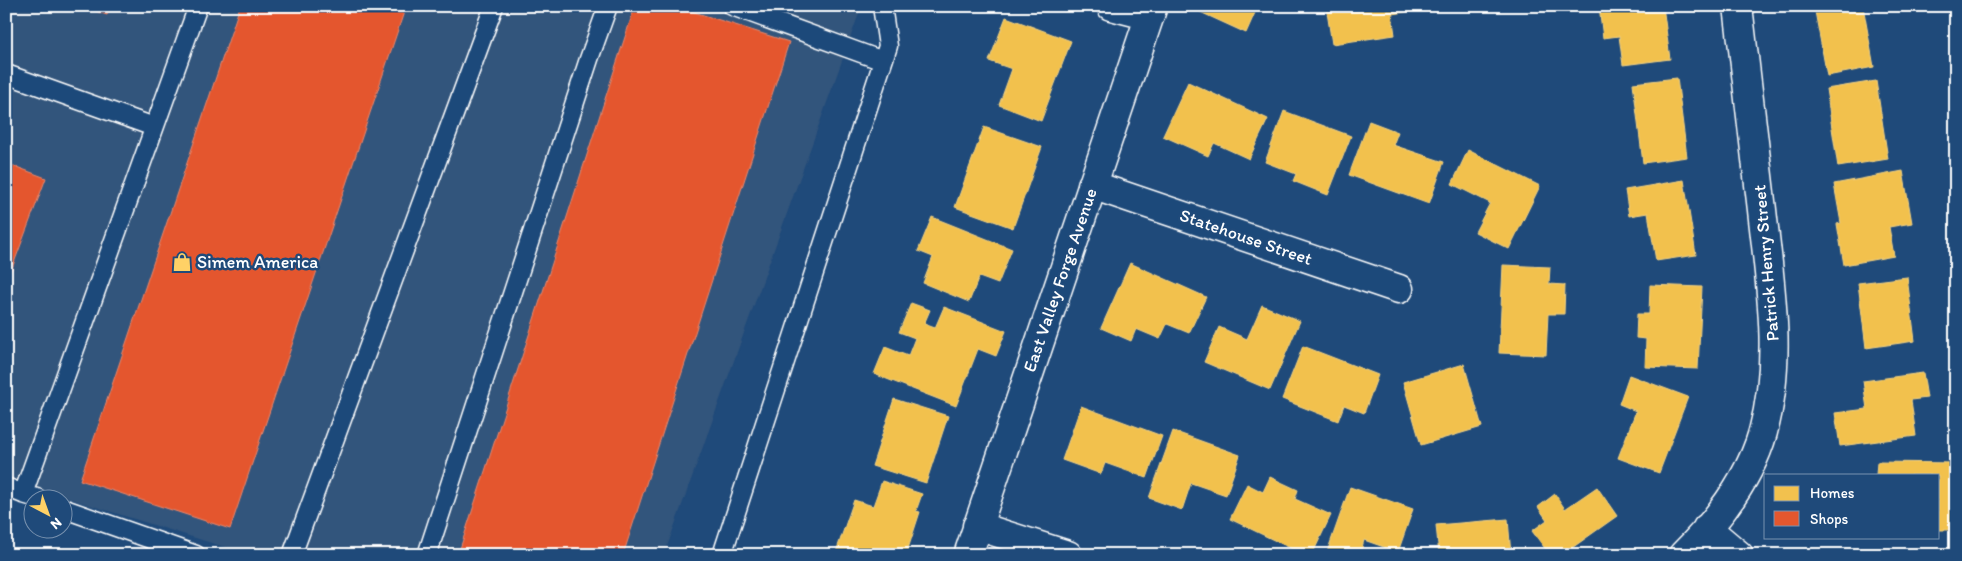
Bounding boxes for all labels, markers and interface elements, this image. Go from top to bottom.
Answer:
street label: Patrick Henry Street [1748,184,1784,342]
street label: East Valley Forge Avenue [1018,185,1102,375]
street label: Statehouse Street [1177,204,1315,270]
shop icon: Simem America [171,251,193,273]
place label: Simem America [197,251,318,273]
legend [1764,474,1940,538]
text: Homes [1810,484,1855,502]
north arrow [22,488,72,538]
text: Shops [1810,510,1849,528]
text: N [47,514,65,533]

